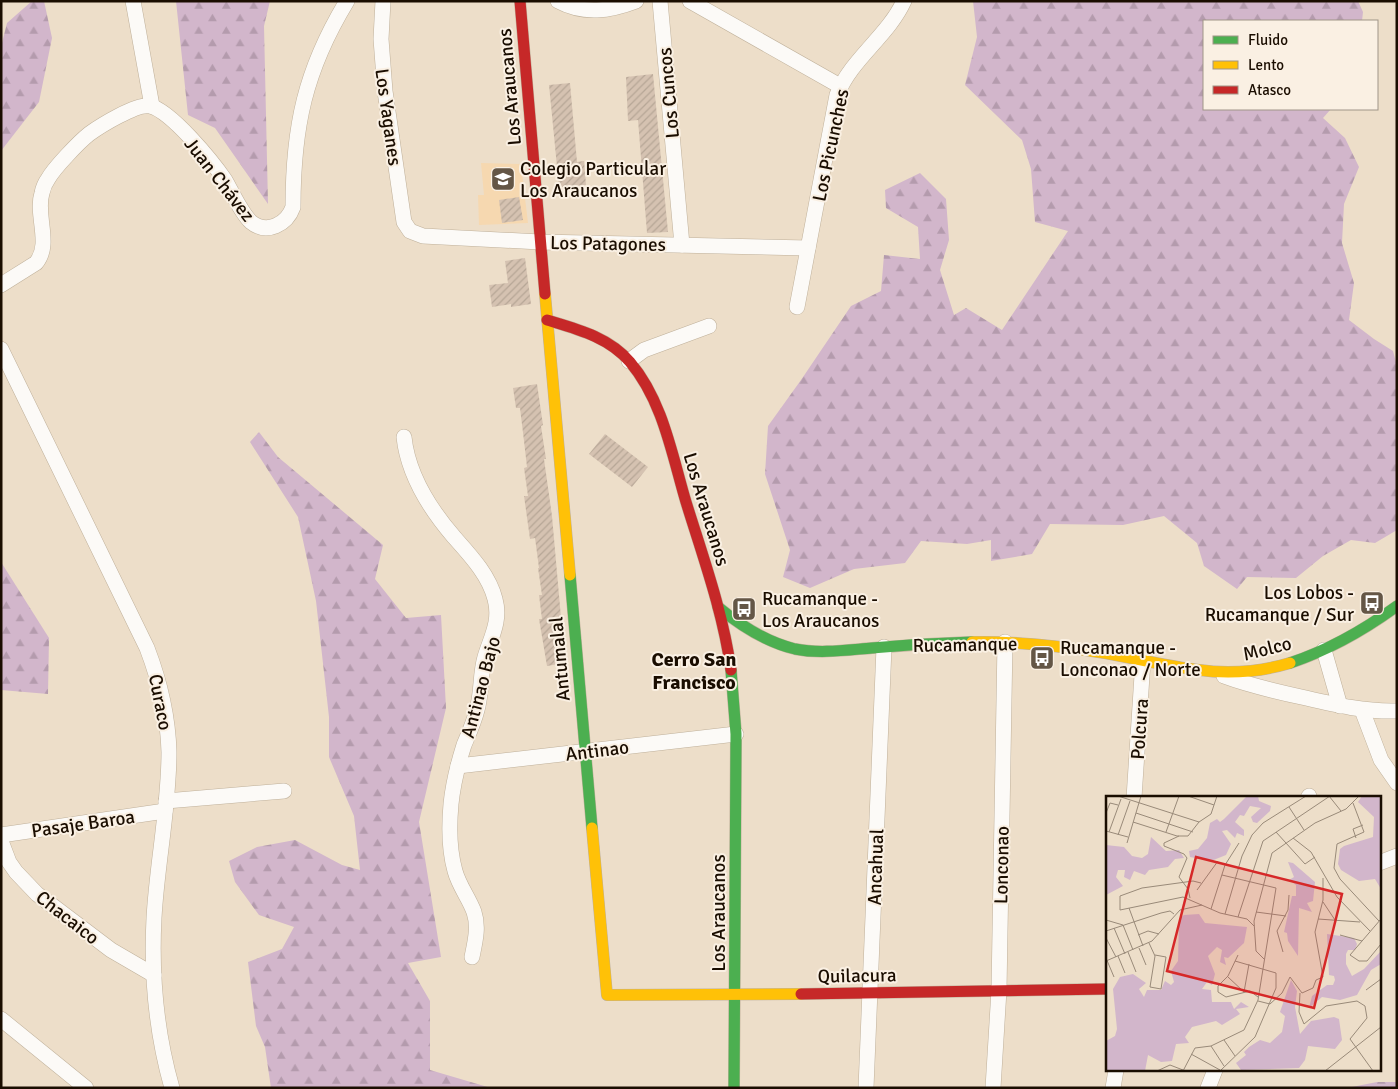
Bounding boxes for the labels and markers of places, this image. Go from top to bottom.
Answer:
place label: Colegio Particular Los Araucanos [520,157,666,203]
school or university icon: Colegio Particular Los Araucanos [490,166,516,192]
place label: Los Lobos - Rucamanque / Sur [1205,581,1354,627]
place label: Rucamanque - Los Araucanos [762,587,879,633]
bus stop icon: Los Lobos - Rucamanque / Sur [1359,590,1385,616]
bus stop icon: Rucamanque - Los Araucanos [731,596,757,622]
place label: Rucamanque - Lonconao / Norte [1060,636,1201,682]
bus stop icon: Rucamanque - Lonconao / Norte [1029,645,1055,671]

